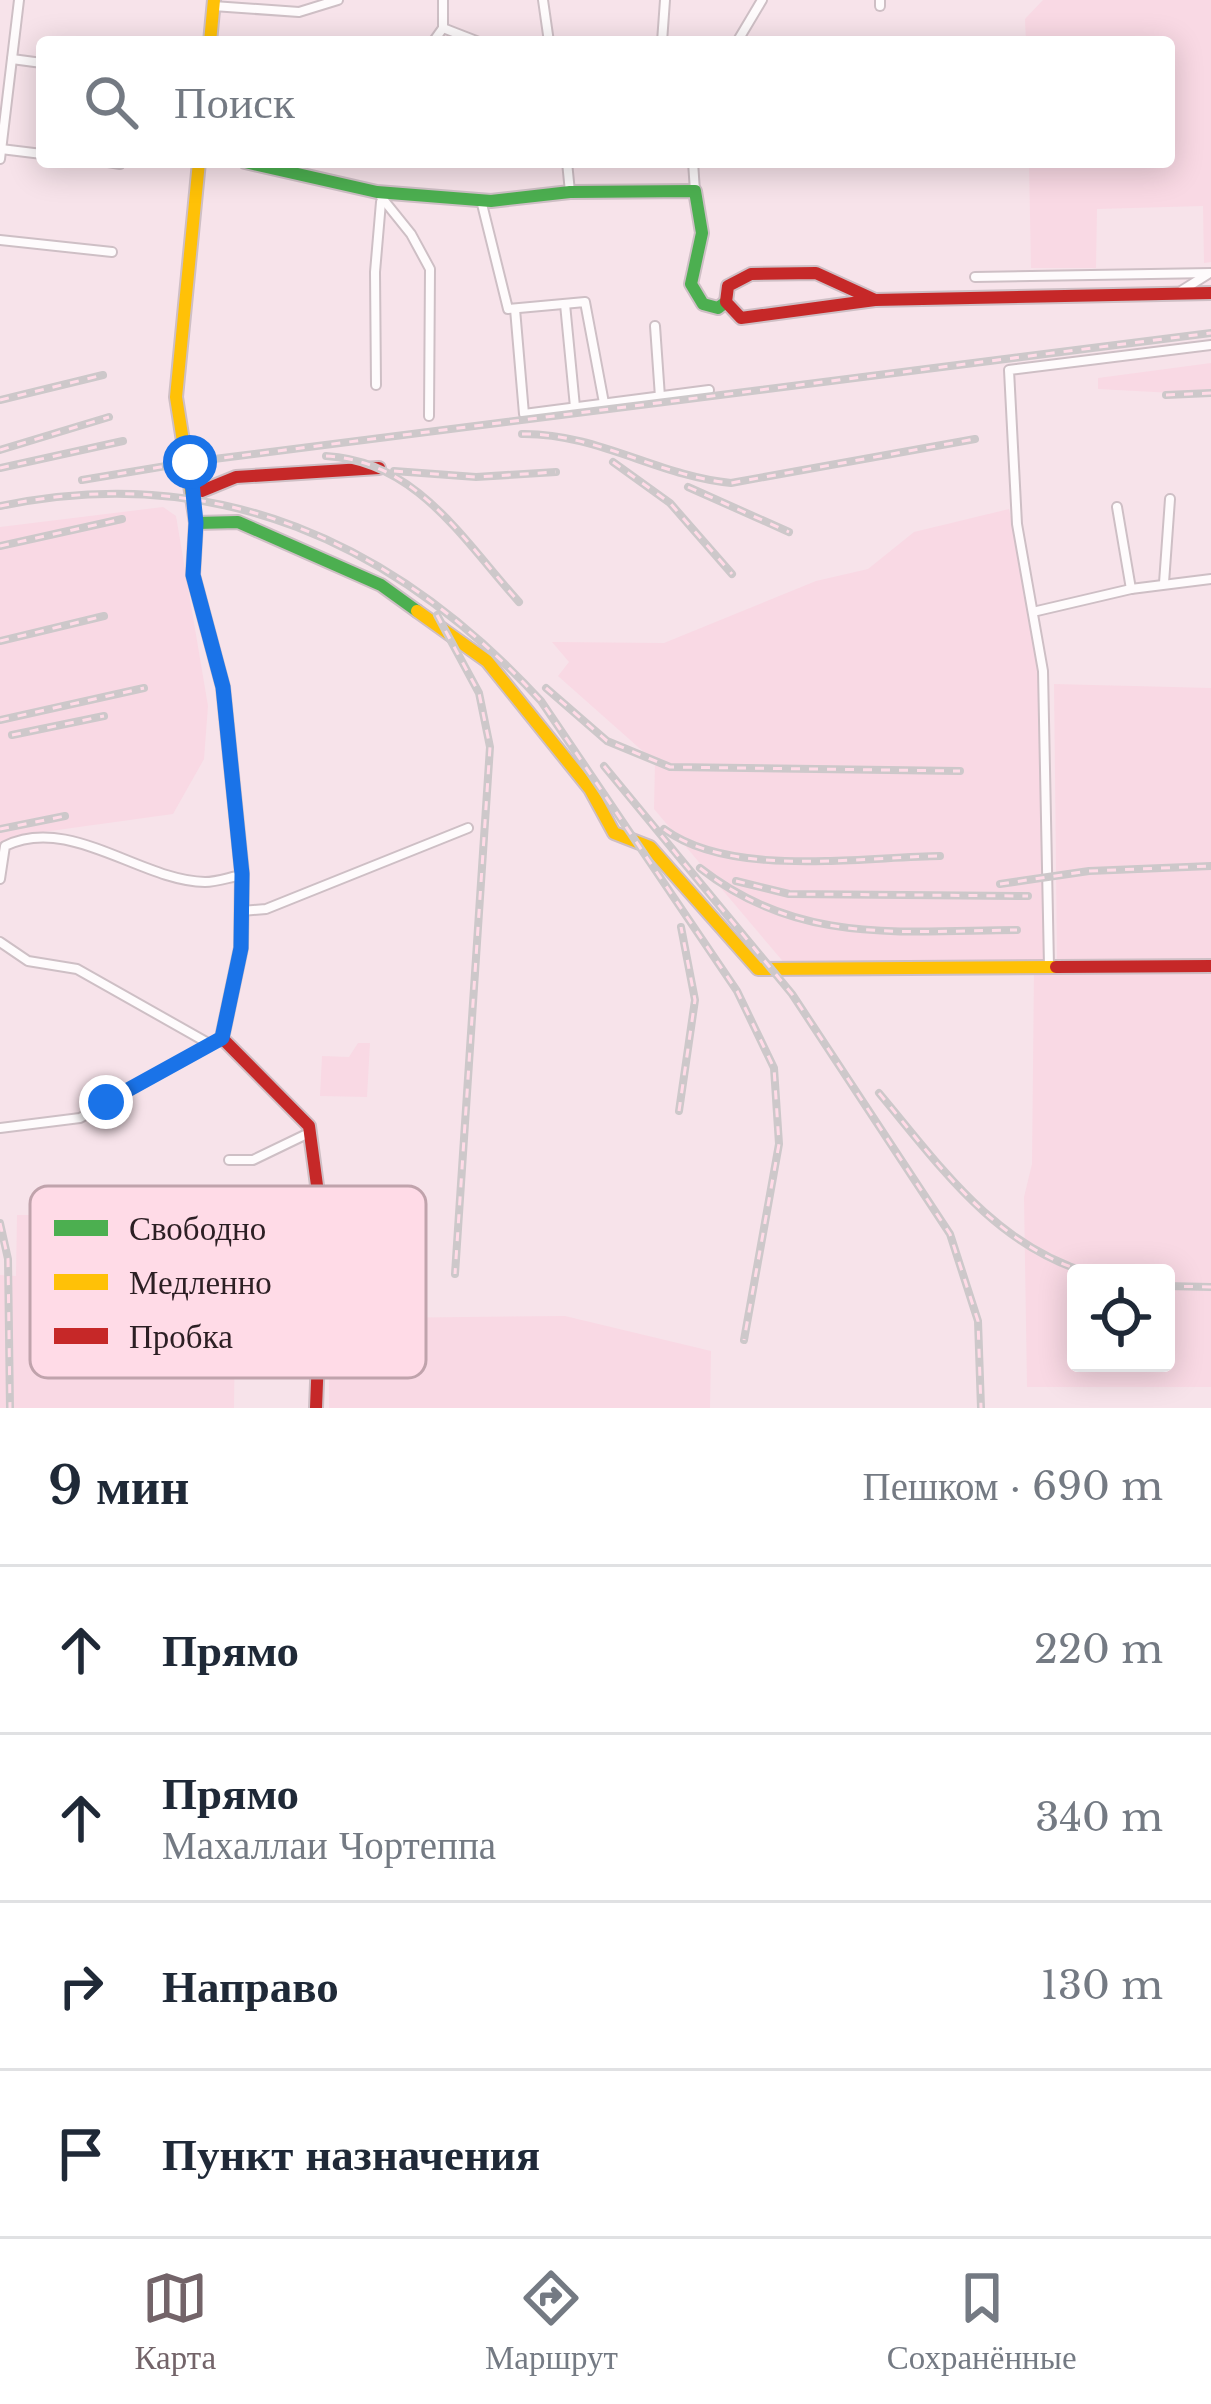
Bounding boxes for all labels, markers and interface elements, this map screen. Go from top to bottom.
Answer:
search box [36,36,1175,168]
icon: search [78,69,144,135]
text: Поиск [174,74,295,130]
route start [163,435,217,489]
route end [79,1075,133,1129]
legend [30,1186,426,1378]
text: Свободно [129,1208,266,1249]
text: Медленно [129,1262,272,1303]
map controls [1067,1264,1175,1372]
button: locate [1067,1264,1175,1372]
text: Пробка [129,1316,233,1357]
text: 9 мин [48,1455,189,1518]
text: Пешком · 690 m [863,1462,1163,1511]
icon: ahead [48,1617,114,1683]
text: Прямо [162,1622,299,1678]
text: 220 m [1034,1625,1163,1674]
text: Прямо [162,1765,299,1821]
icon: ahead [48,1785,114,1851]
text: 340 m [1035,1793,1163,1842]
text: Махаллаи Чортеппа [162,1821,496,1870]
icon: right [48,1953,114,2019]
text: Направо [162,1958,339,2014]
text: 130 m [1041,1961,1163,2010]
icon: arrive [48,2121,114,2187]
text: Пункт назначения [162,2126,540,2182]
tab: Карта [134,2265,216,2378]
tab: Маршрут [485,2265,618,2378]
tab: Сохранённые [887,2265,1077,2378]

